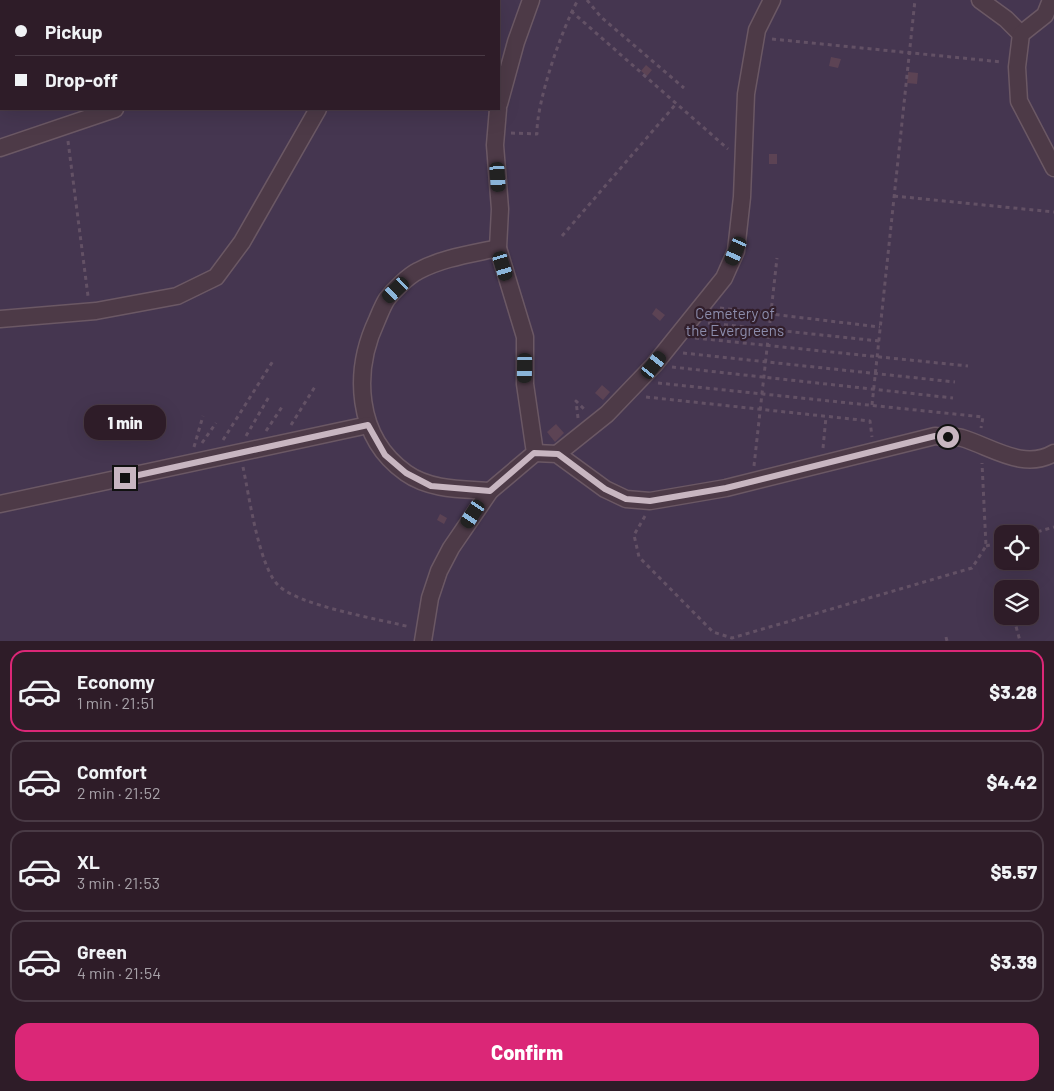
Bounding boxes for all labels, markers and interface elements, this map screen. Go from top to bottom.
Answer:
text: Pickup [45,20,103,43]
text: Drop-off [45,68,118,91]
car [489,162,506,192]
car [723,234,748,268]
car [491,249,514,283]
car [379,274,412,306]
park label: Cemetery of the Evergreens [686,304,784,339]
car [638,349,669,381]
car [517,353,532,383]
callout: 1 min [84,406,166,440]
text: 1 min [107,413,143,432]
route start [937,426,959,448]
route end [114,467,136,489]
car [458,497,487,531]
map controls [994,525,1039,625]
button: locate [994,525,1039,570]
button: layers [994,580,1039,625]
icon: car [17,669,62,714]
text: Economy [77,670,155,693]
text: $3.28 [989,680,1037,703]
text: 1 min · 21:51 [77,693,154,712]
icon: car [17,759,62,804]
text: Comfort [77,760,147,783]
text: $4.42 [986,770,1037,793]
text: 2 min · 21:52 [77,783,161,802]
icon: car [17,849,62,894]
text: XL [77,850,100,873]
text: $5.57 [991,860,1037,883]
text: 3 min · 21:53 [77,873,160,892]
icon: car [17,939,62,984]
text: Green [77,940,127,963]
text: $3.39 [990,950,1037,973]
text: 4 min · 21:54 [77,963,161,982]
button: Confirm [15,1023,1039,1081]

